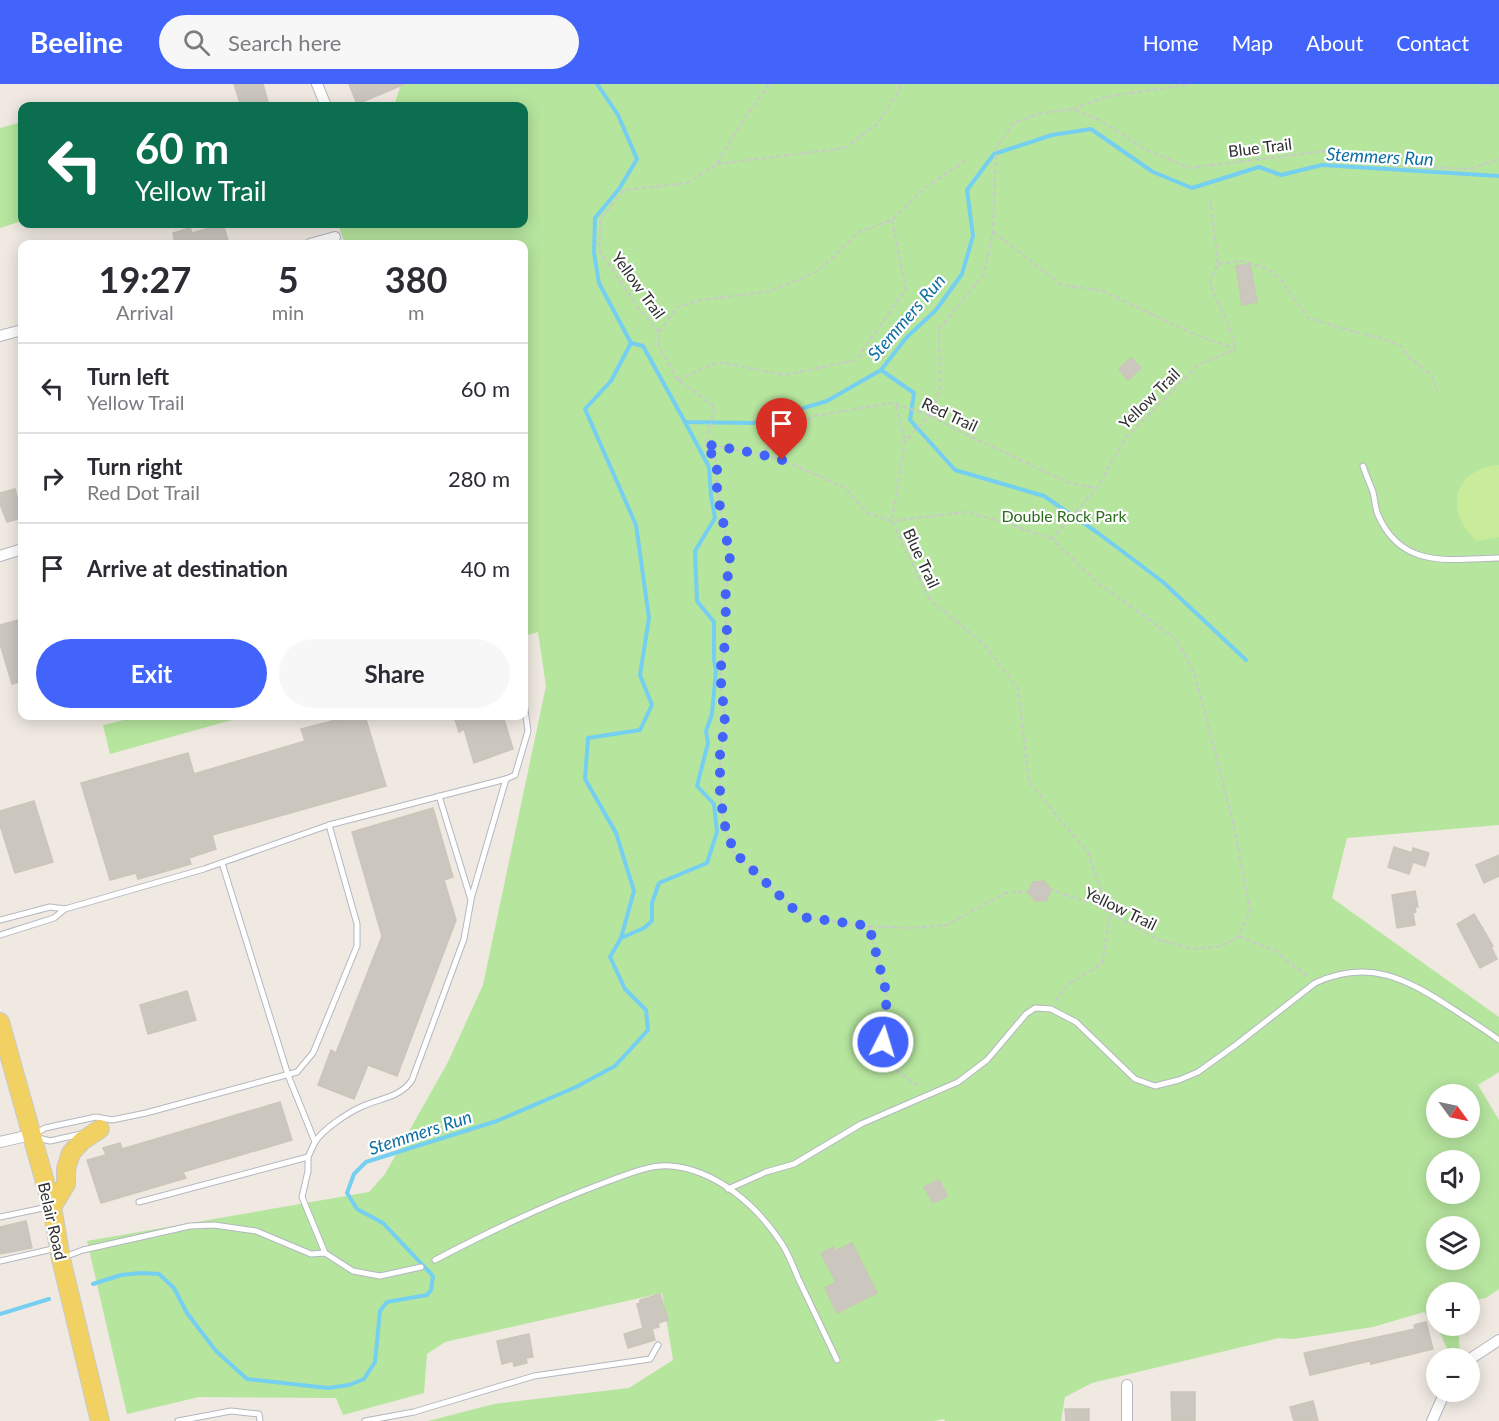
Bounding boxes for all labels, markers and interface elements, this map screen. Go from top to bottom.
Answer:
search box [159,15,579,69]
text: Beeline [30,25,123,59]
icon: search [180,26,213,59]
text: Search here [228,29,341,56]
text: Home [1143,30,1199,55]
text: Map [1232,30,1273,55]
text: About [1306,30,1363,55]
text: Contact [1396,30,1469,55]
text: 60 m [135,123,229,173]
icon: left [36,126,114,204]
street label: Blue Trail [1227,134,1293,160]
water label: Stemmers Run [1326,142,1434,170]
text: Yellow Trail [135,174,267,207]
street label: Yellow Trail [608,248,670,322]
text: 19:27 [99,257,191,301]
text: 5 [278,257,299,301]
text: 380 [385,257,447,301]
water label: Stemmers Run [863,269,949,365]
text: Arrival [116,300,174,324]
text: min [272,300,304,324]
text: m [408,300,424,324]
text: Turn left [87,363,169,390]
street label: Yellow Trail [1115,364,1183,432]
icon: left [36,372,69,405]
text: 60 m [461,375,510,402]
text: Yellow Trail [87,390,185,414]
street label: Red Trail [919,393,981,435]
pin [756,398,807,460]
icon: arrive [765,407,798,440]
text: Turn right [87,453,182,480]
icon: right [36,462,69,495]
text: 280 m [448,465,510,492]
text: Red Dot Trail [87,480,200,504]
park label: Double Rock Park [1001,506,1127,525]
street label: Blue Trail [900,525,944,591]
icon: arrive [36,552,69,585]
text: Arrive at destination [87,555,288,582]
text: 40 m [461,555,510,582]
button: Exit [36,639,267,708]
button: Share [279,639,510,708]
street label: Yellow Trail [1082,882,1160,934]
position arrow [851,1010,915,1074]
north arrow [1426,1084,1480,1138]
map controls [1426,1084,1480,1402]
water label: Stemmers Run [366,1105,474,1159]
button: sound [1426,1150,1480,1204]
street label: Belair Road [35,1180,71,1262]
button: layers [1426,1216,1480,1270]
button: + [1426,1282,1480,1336]
button: − [1426,1348,1480,1402]

